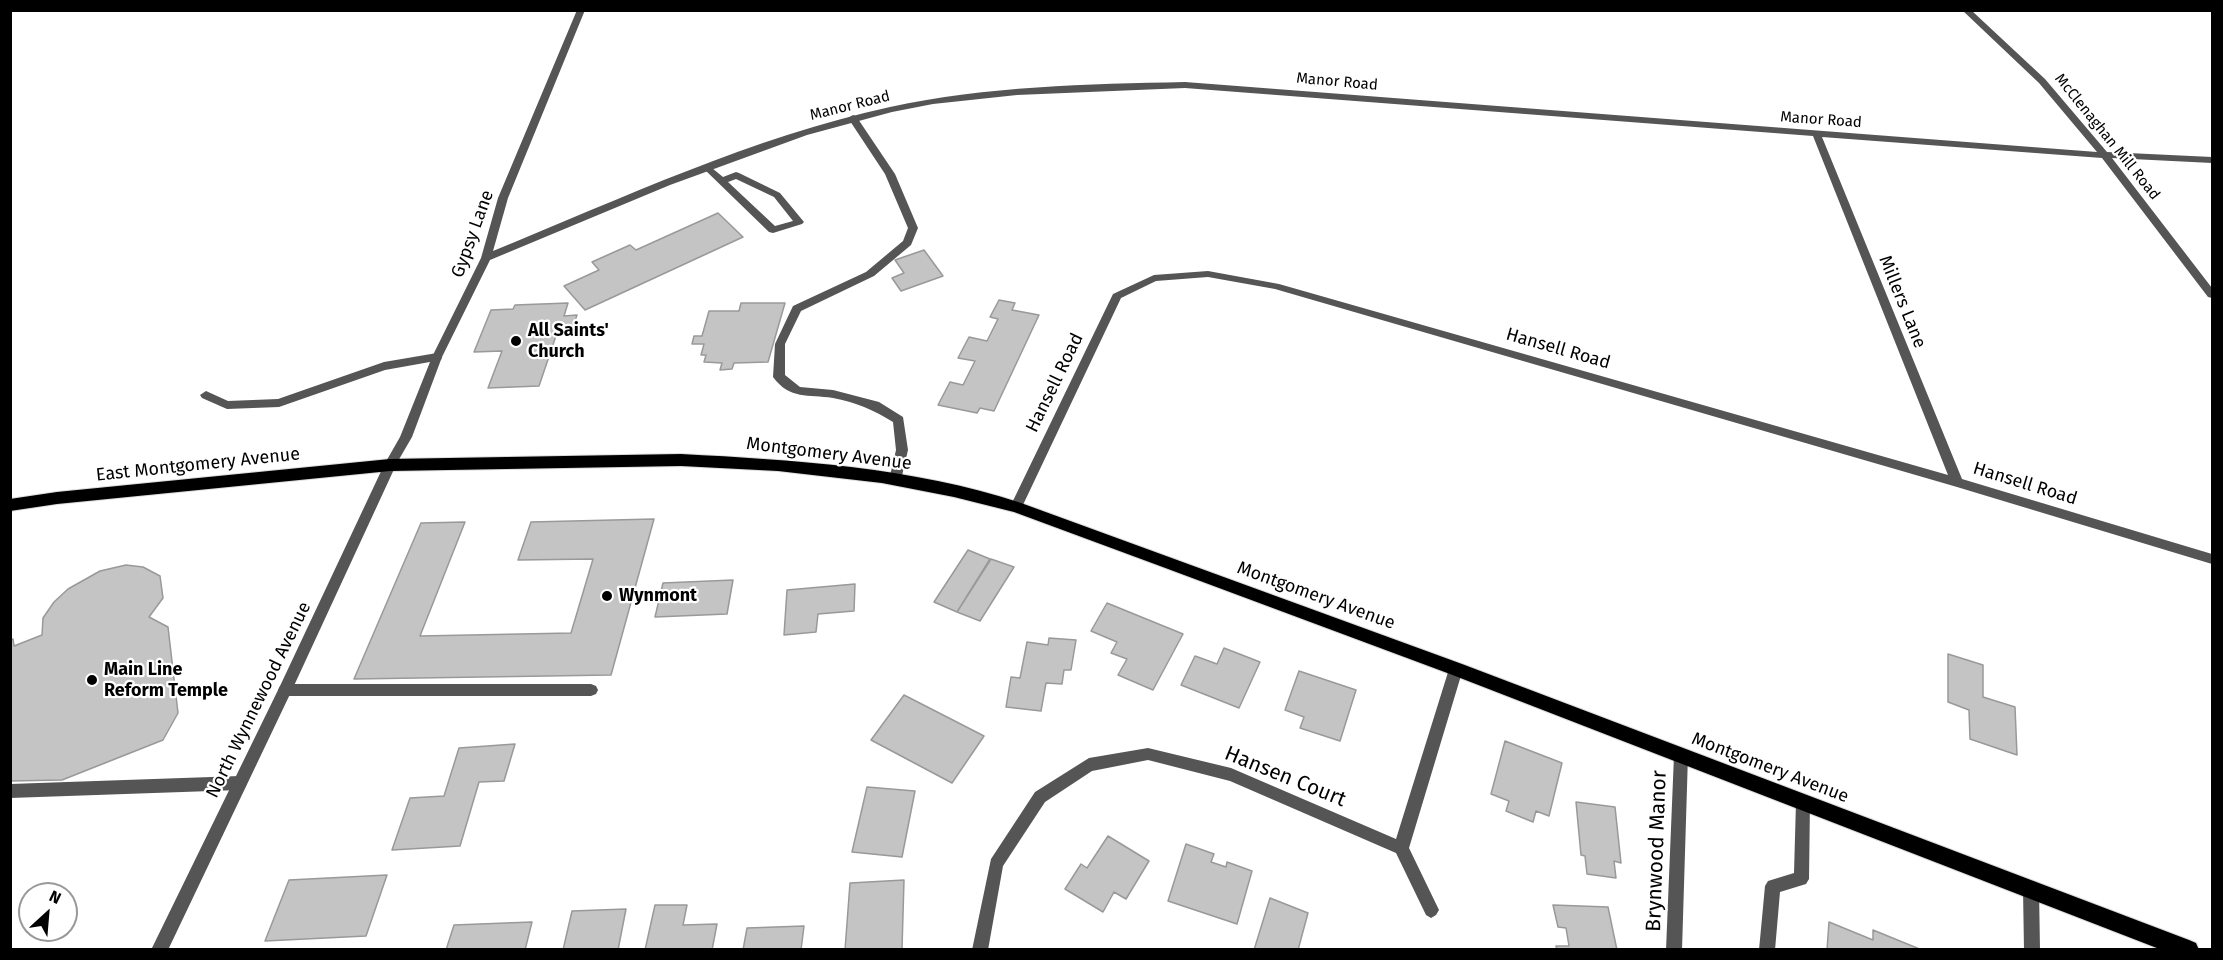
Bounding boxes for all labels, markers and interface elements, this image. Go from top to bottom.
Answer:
street label: Manor Road [1296,69,1378,95]
street label: McClenaghan Mill Road [2051,70,2163,204]
street label: Manor Road [808,87,892,125]
street label: Manor Road [1780,108,1862,132]
street label: Gypsy Lane [447,187,499,281]
street label: Millers Lane [1874,252,1930,352]
place label: All Saints' Church [528,320,609,362]
street label: Hansell Road [1503,324,1613,374]
street label: Hansell Road [1022,330,1088,436]
marker: All Saints' Church [509,334,523,348]
street label: Montgomery Avenue [745,433,913,475]
street label: East Montgomery Avenue [95,444,301,486]
street label: Hansell Road [1970,458,2080,510]
street label: Montgomery Avenue [1234,557,1398,635]
place label: Wynmont [619,585,697,607]
marker: Wynmont [600,589,614,603]
street label: North Wynnewood Avenue [202,598,316,802]
place label: Main Line Reform Temple [104,659,228,702]
marker: Main Line Reform Temple [85,673,99,687]
street label: Montgomery Avenue [1688,728,1852,808]
street label: Hansen Court [1221,741,1349,813]
street label: Brynwood Manor [1642,770,1672,932]
north arrow [18,882,78,942]
text: N [46,886,64,908]

